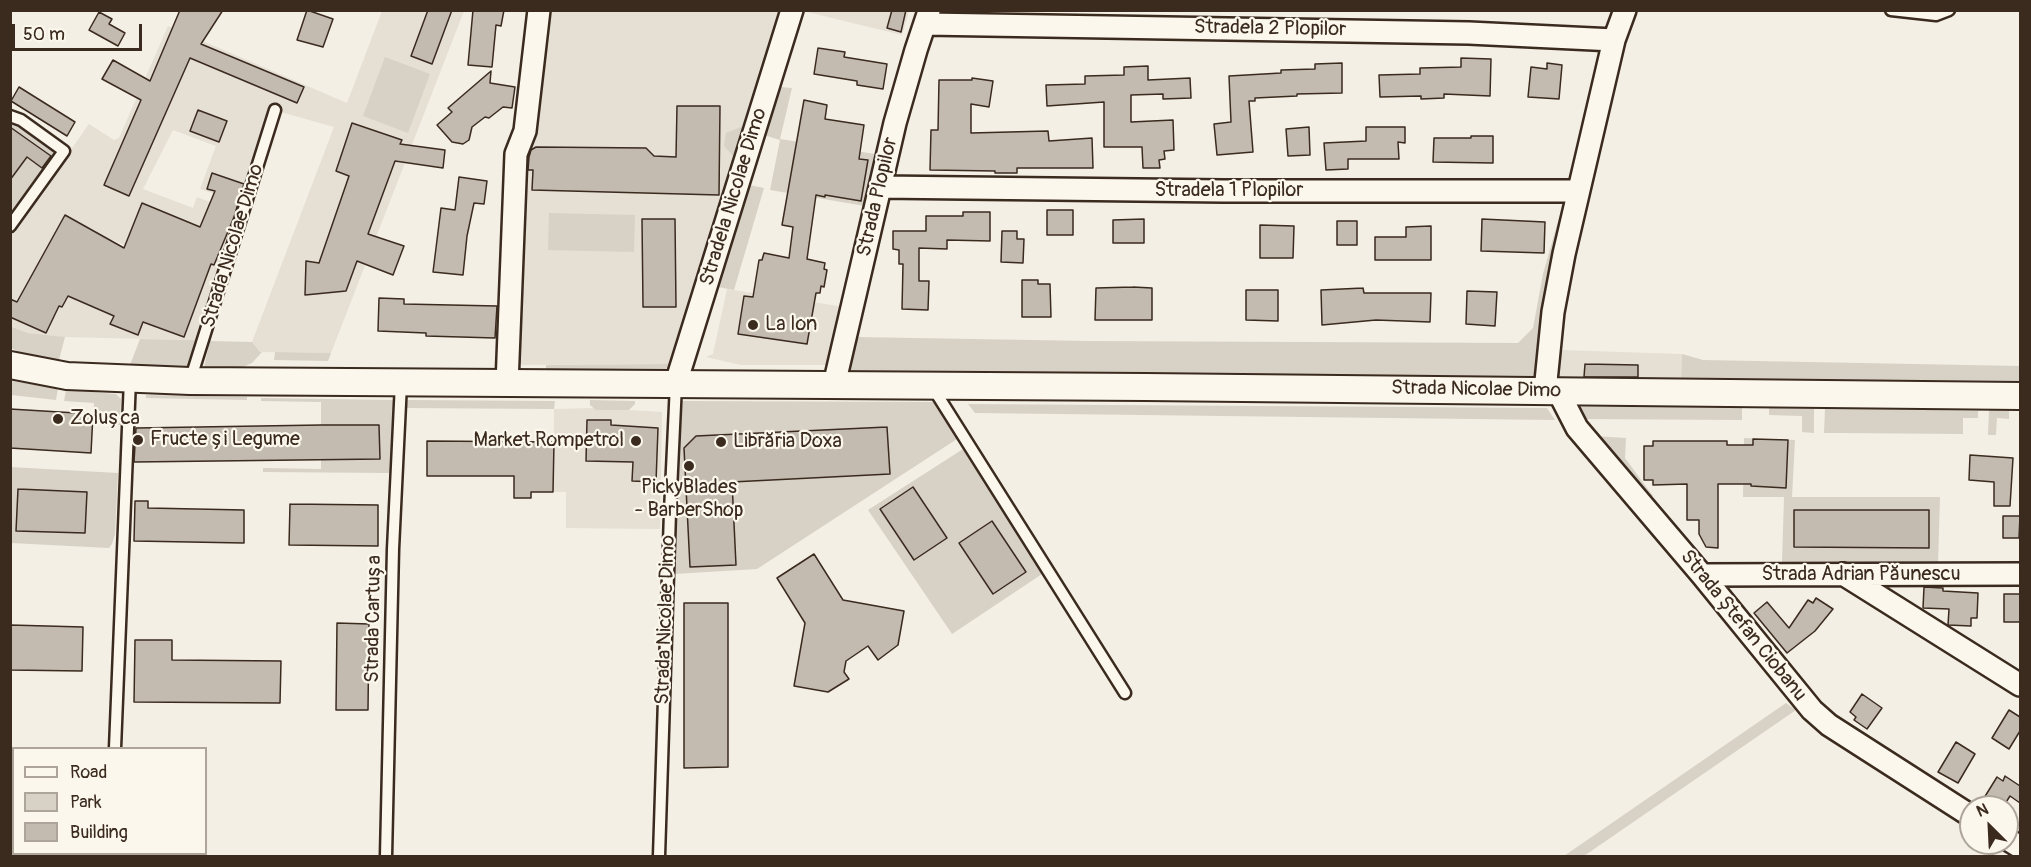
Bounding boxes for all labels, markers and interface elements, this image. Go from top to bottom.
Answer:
scale bar [15,12,146,50]
street label: Stradela 2 Plopilor [1194,16,1346,42]
text: 50 m [23,23,65,46]
street label: Stradela Nicolae Dimo [696,105,772,289]
street label: Strada Plopilor [853,135,903,259]
street label: Strada Nicolae Dimo [197,161,269,331]
street label: Stradela 1 Plopilor [1155,179,1303,203]
place label: La Ion [765,313,817,337]
marker: La Ion [746,318,760,332]
street label: Strada Nicolae Dimo [1391,377,1561,403]
place label: Zolușca [70,407,140,431]
marker: Zolușca [51,412,65,426]
place label: Fructe și Legume [150,428,300,452]
place label: Market Rompetrol [473,429,624,453]
place label: Librăria Doxa [733,430,842,454]
marker: Fructe și Legume [131,433,145,447]
marker: Market Rompetrol [629,434,643,448]
marker: Librăria Doxa [714,435,728,449]
marker: PickyBlades - BarberShop [682,459,696,473]
place label: PickyBlades - BarberShop [635,476,743,523]
street label: Strada Nicolae Dimo [651,535,681,705]
street label: Strada Ștefan Ciobanu [1675,545,1811,707]
street label: Strada Cartușa [361,555,387,683]
street label: Strada Adrian Păunescu [1761,563,1961,587]
legend [12,747,207,855]
text: Road [70,761,107,784]
text: Park [70,791,102,814]
north arrow [1959,795,2019,855]
text: N [1973,799,1991,822]
text: Building [70,821,128,844]

